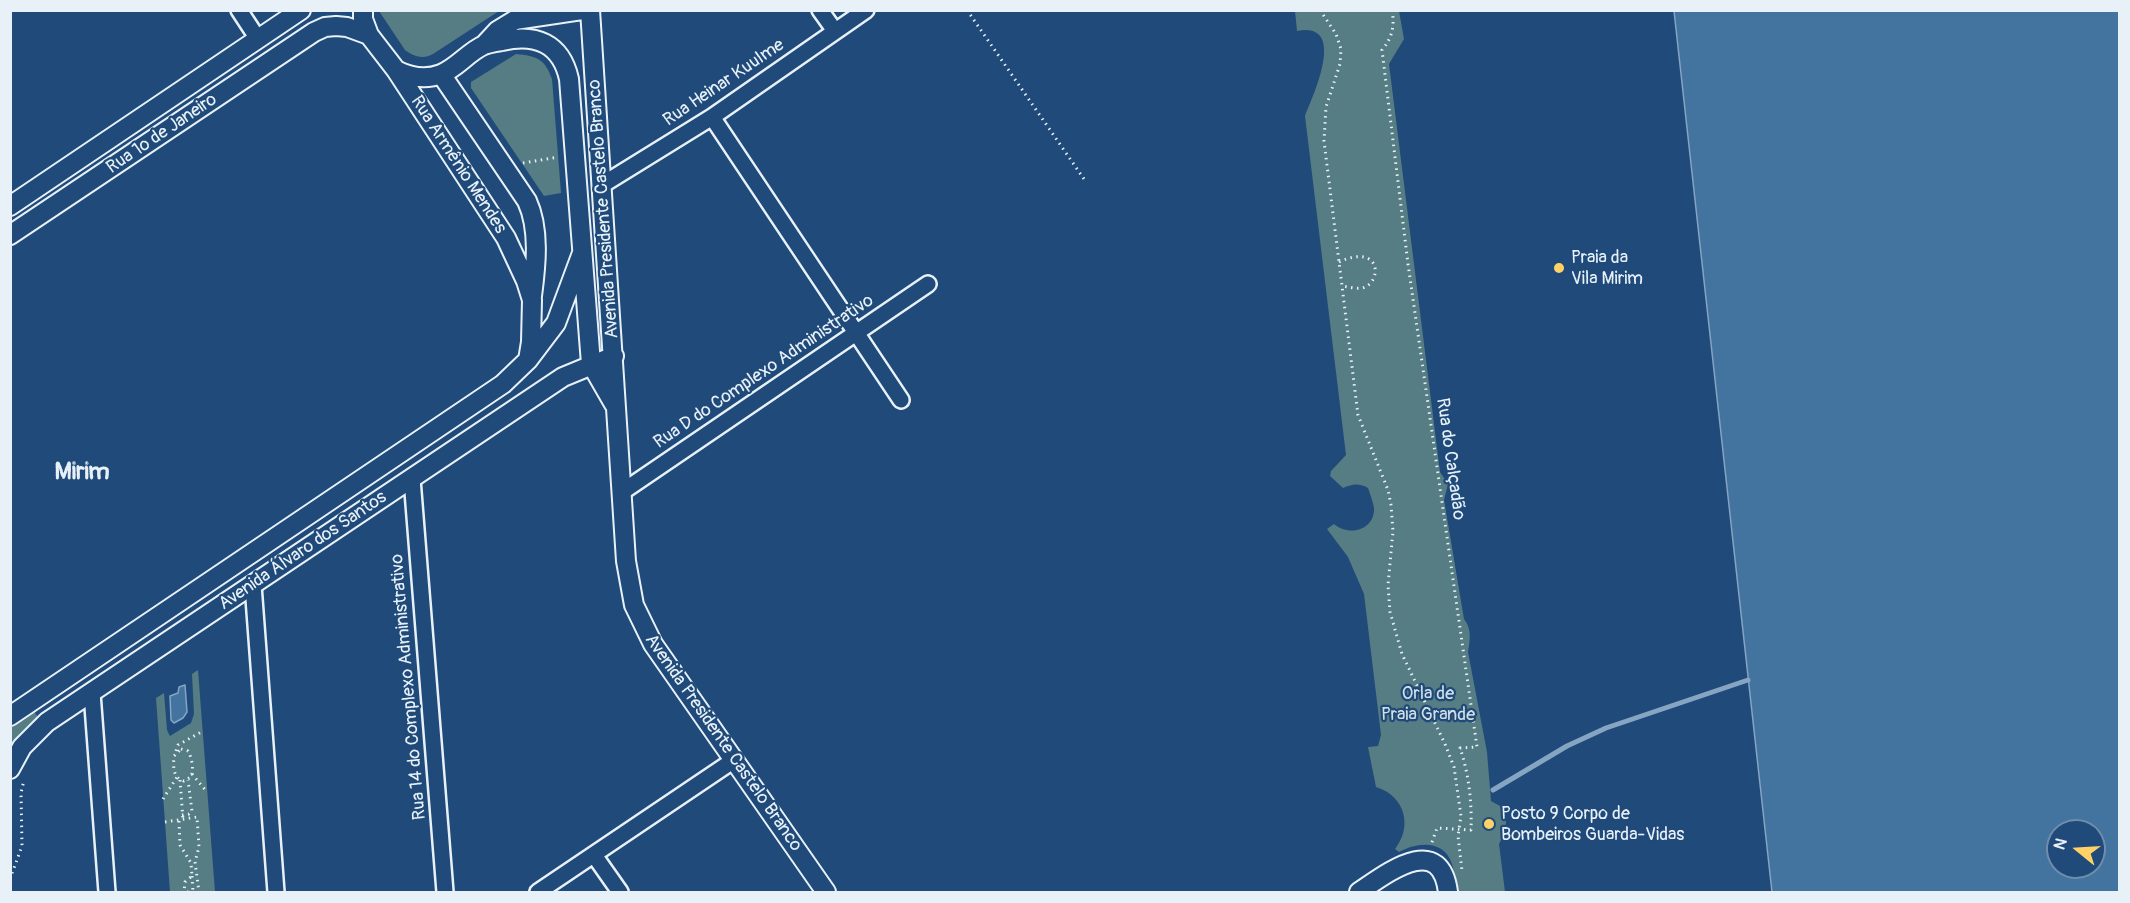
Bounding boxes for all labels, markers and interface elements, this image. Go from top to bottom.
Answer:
street label: Rua Heinar Kuulme [659,35,789,131]
street label: Avenida Presidente Castelo Branco [584,79,624,339]
street label: Rua 1º de Janeiro [103,89,221,179]
street label: Rua Armênio Mendes [405,92,511,238]
place label: Praia da Vila Mirim [1571,247,1643,290]
marker: Praia da Vila Mirim [1552,261,1566,275]
street label: Rua D do Complexo Administrativo [650,290,878,454]
street label: Rua do Calçadão [1431,397,1469,521]
district label: Mirim [54,459,110,487]
street label: Avenida Álvaro dos Santos [215,487,391,615]
street label: Rua 14 do Complexo Administrativo [387,553,431,821]
street label: Avenida Presidente Castelo Branco [640,630,806,856]
park label: Orla de Praia Grande [1381,683,1475,726]
place label: Posto 9 Corpo de Bombeiros Guarda-Vidas [1501,803,1684,846]
marker: Posto 9 Corpo de Bombeiros Guarda-Vidas [1482,817,1496,831]
north arrow [2046,819,2106,879]
text: N [2050,836,2072,852]

